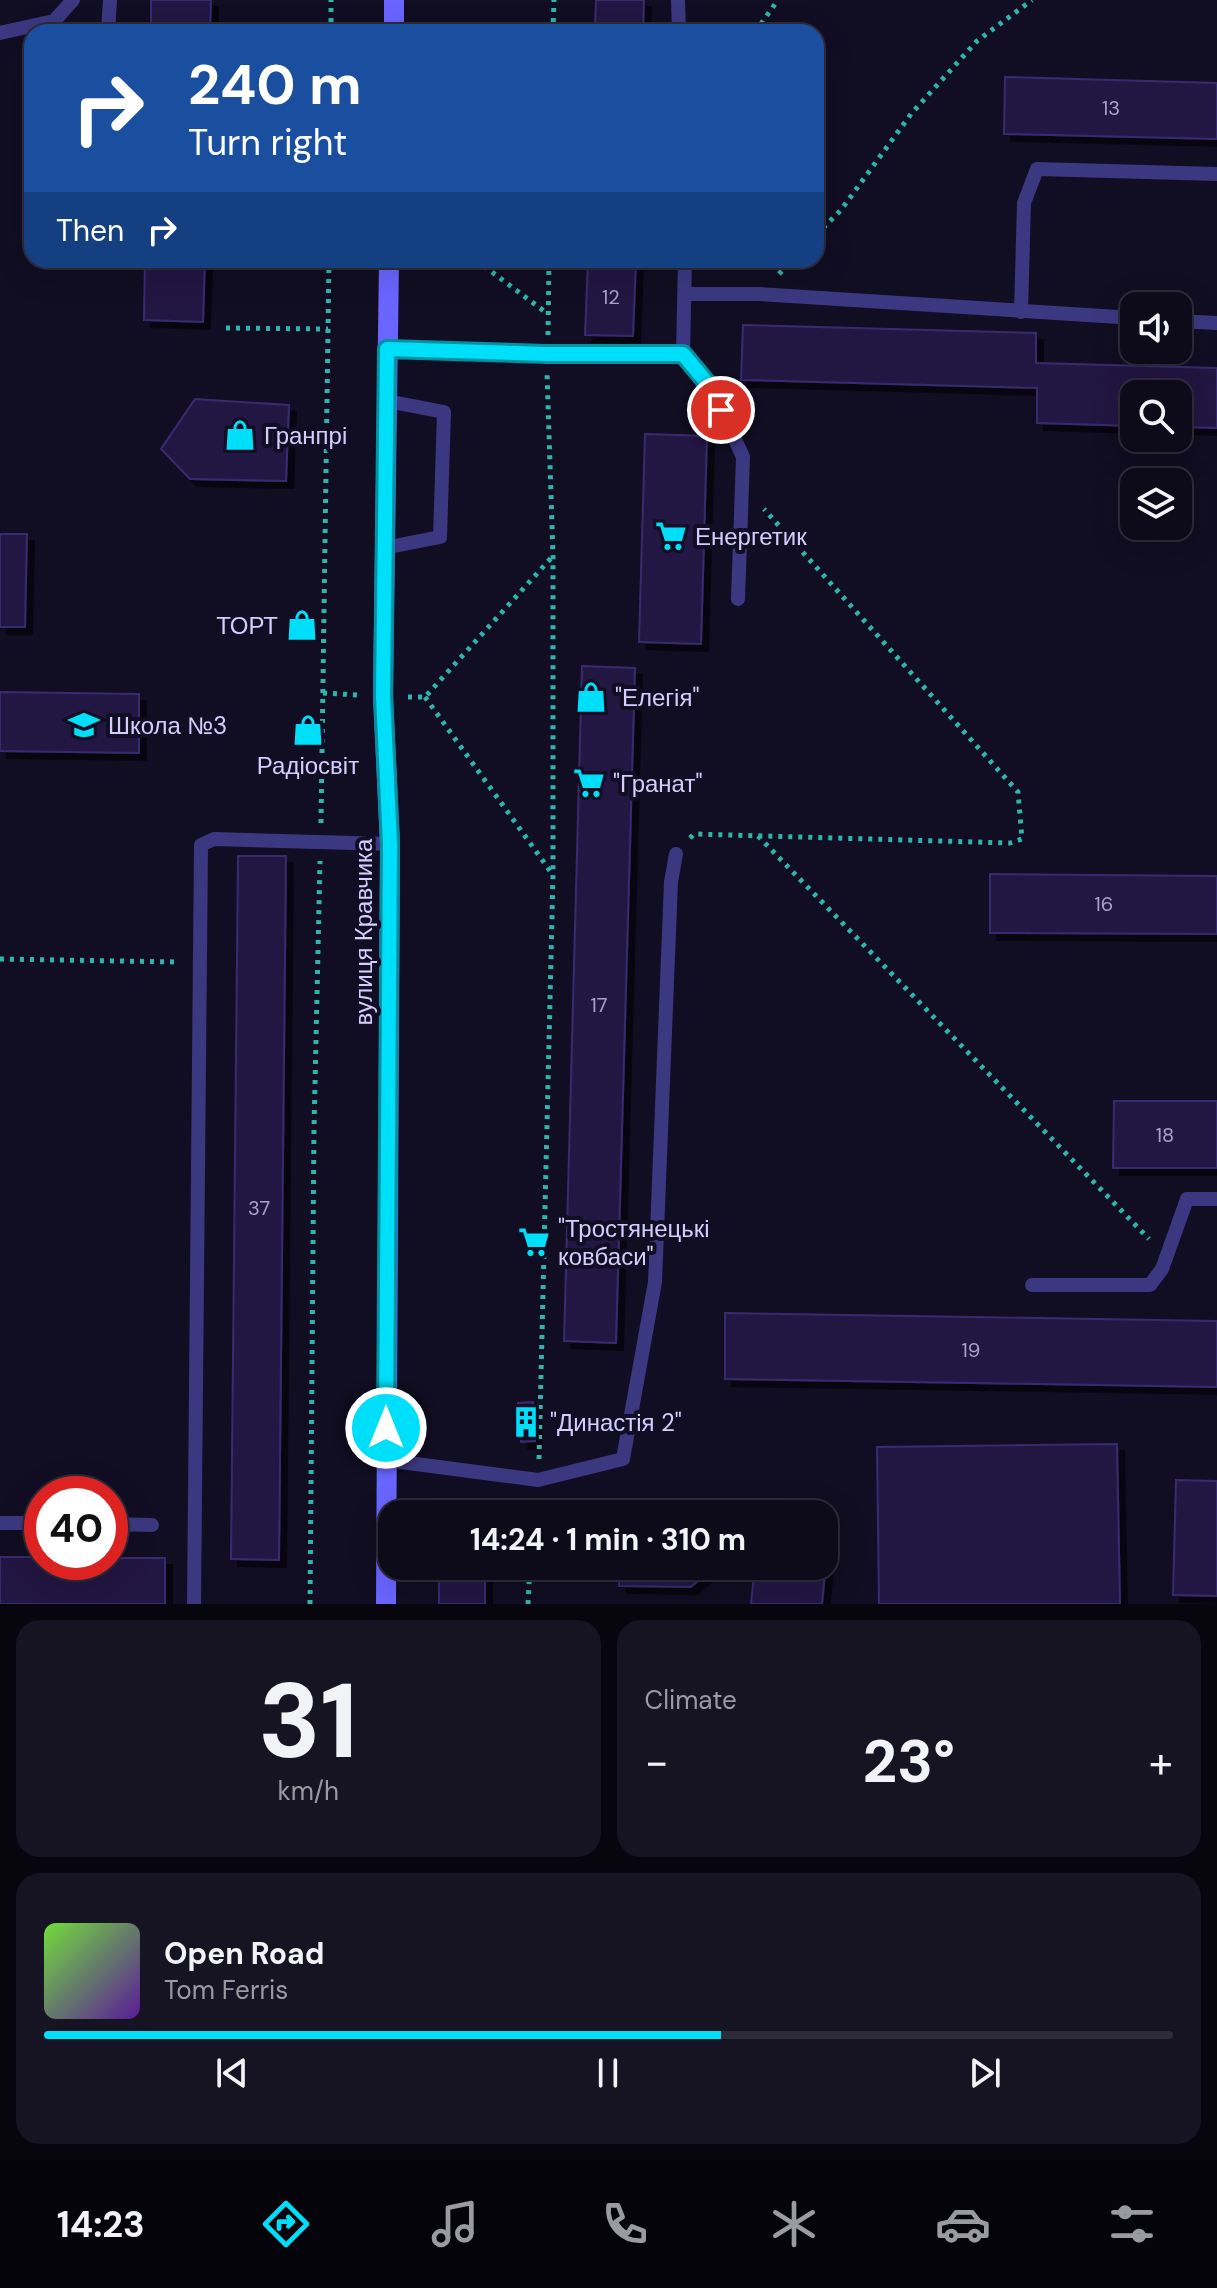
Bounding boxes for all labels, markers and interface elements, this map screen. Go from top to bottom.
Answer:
text: 240 m [188,48,362,121]
icon: right [56,56,160,160]
house number: 13 [1102,95,1120,121]
text: Turn right [188,119,347,166]
icon: right [140,208,184,252]
text: Then [56,211,124,250]
house number: 12 [602,284,620,310]
map controls [1120,292,1192,540]
button: sound [1120,292,1192,364]
pin [687,376,755,444]
button: search [1120,380,1192,452]
icon: arrive [699,388,743,432]
shop icon: Гранпрі [223,418,257,452]
place label: Гранпрі [264,420,347,451]
button: layers [1120,468,1192,540]
supermarket icon: Енергетик [654,519,688,553]
place label: Енергетик [695,521,807,552]
shop icon: ТОРТ [285,608,319,642]
place label: ТОРТ [216,610,278,641]
shop icon: "Елегія" [574,680,608,714]
place label: "Елегія" [615,682,699,713]
school or university icon: Школа №3 [67,708,101,742]
place label: Школа №3 [108,710,227,741]
shop icon: Радіосвіт [291,713,325,747]
place label: Радіосвіт [257,750,359,781]
supermarket icon: "Гранат" [572,766,606,800]
place label: "Гранат" [613,768,702,799]
street label: вулиця Кравчика [348,838,379,1025]
house number: 16 [1095,891,1113,917]
house number: 17 [591,992,607,1018]
house number: 18 [1156,1122,1174,1148]
house number: 37 [248,1195,270,1221]
place label: "Тростянецькі ковбаси" [558,1213,710,1272]
supermarket icon: "Тростянецькі ковбаси" [517,1225,551,1259]
house number: 19 [962,1337,980,1363]
position arrow [344,1386,428,1470]
building icon: "Династія 2" [509,1405,543,1439]
place label: "Династія 2" [550,1407,682,1438]
speed limit sign: 40 [24,1476,128,1580]
text: 14:24 · 1 min · 310 m [470,1520,746,1559]
text: 31 [258,1654,358,1789]
text: Climate [645,1683,737,1717]
text: 23° [862,1722,955,1801]
text: − [645,1733,669,1791]
text: + [1149,1733,1173,1791]
text: km/h [278,1774,339,1808]
text: Open Road [164,1934,324,1973]
text: Tom Ferris [164,1973,288,2007]
icon: previous [210,2051,254,2095]
icon: pause [586,2051,630,2095]
icon: next [963,2051,1007,2095]
icon: directions [258,2196,314,2252]
icon: music [427,2196,483,2252]
icon: phone [597,2196,653,2252]
icon: climate [766,2196,822,2252]
icon: car [935,2196,991,2252]
icon: filters [1104,2196,1160,2252]
text: 14:23 [57,2201,145,2248]

